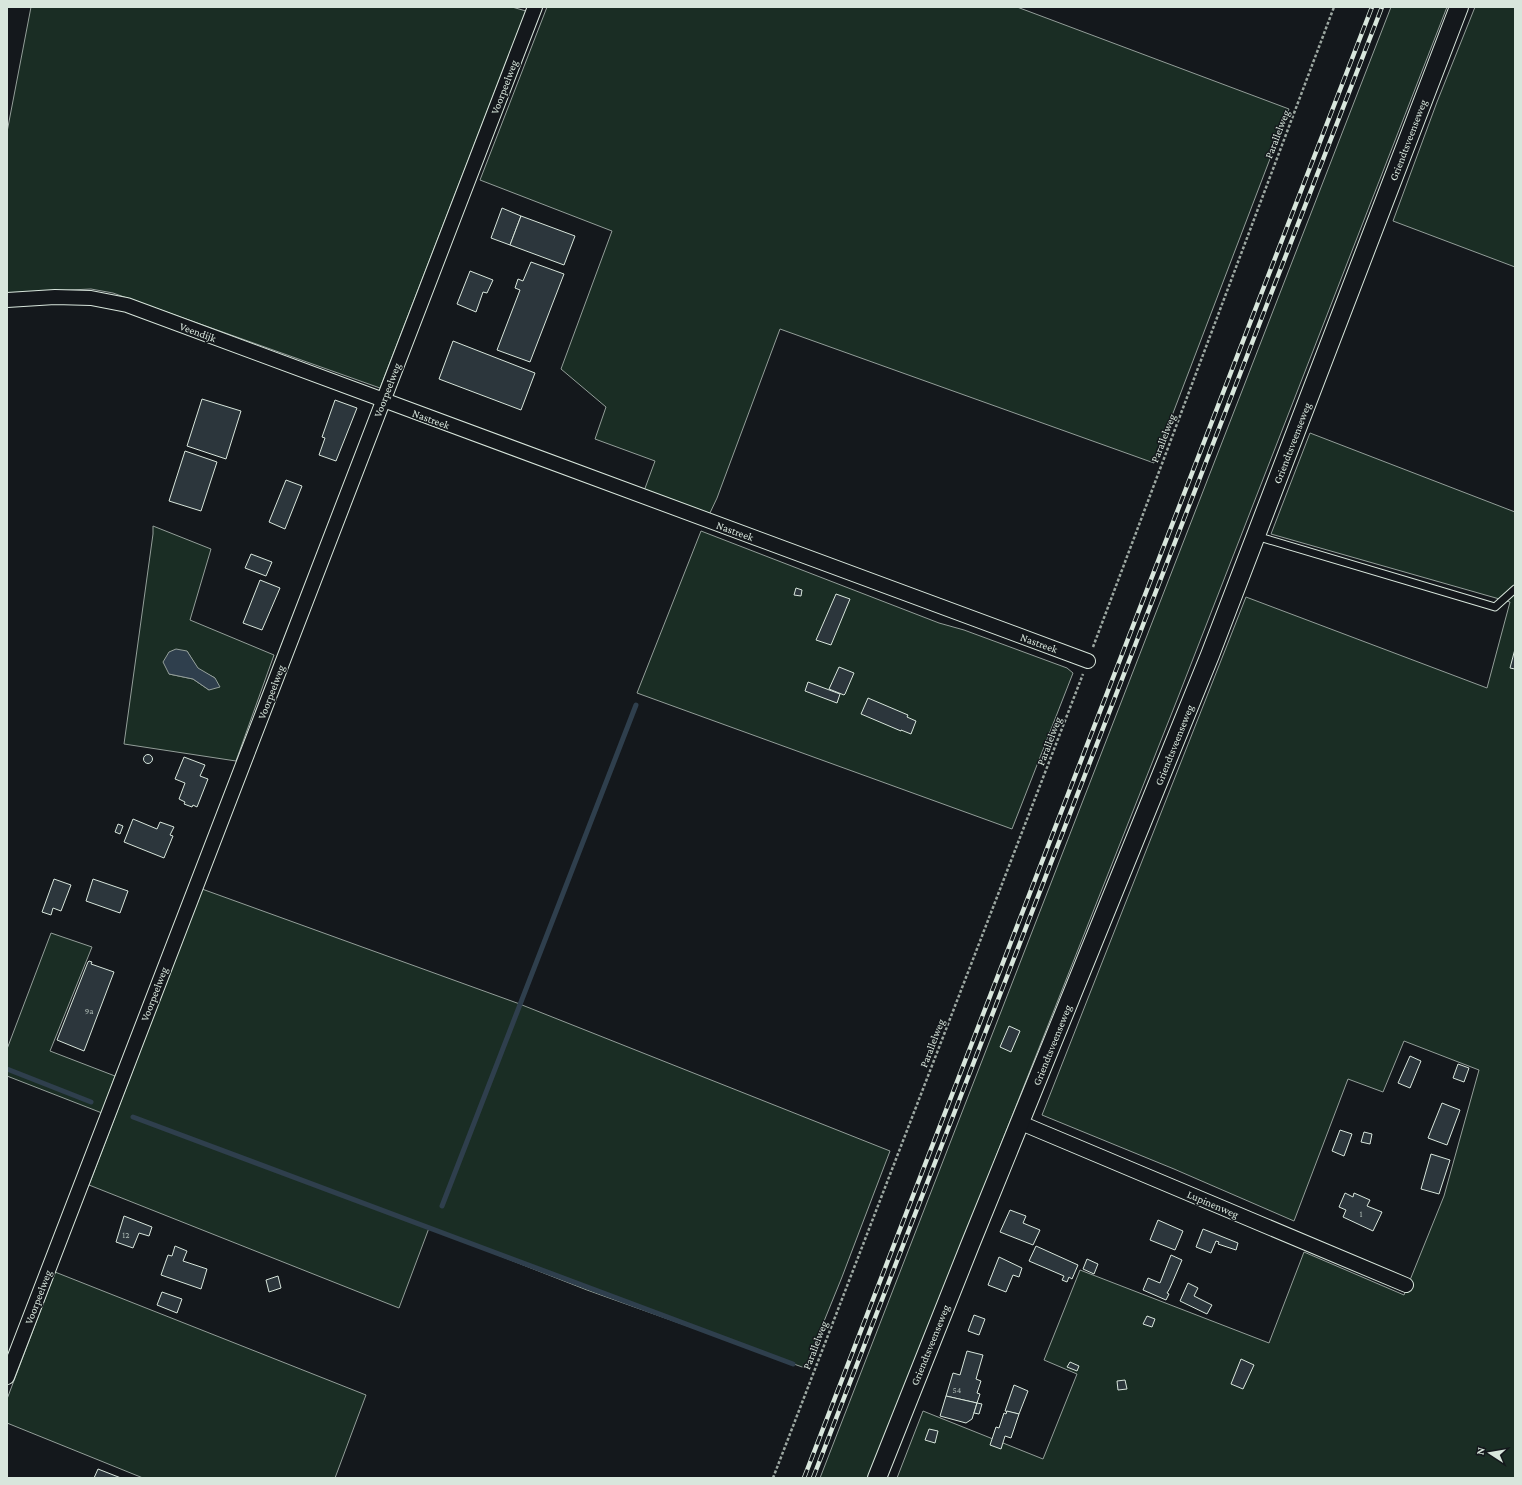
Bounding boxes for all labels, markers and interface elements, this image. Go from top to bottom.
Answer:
street label: Voorpeelweg [488,58,521,116]
street label: Griendtsveenseweg [1387,97,1430,183]
street label: Parallelweg [1262,107,1293,160]
street label: Veendijk [178,320,219,345]
street label: Voorpeelweg [371,361,404,419]
street label: Griendtsveenseweg [1271,400,1314,486]
street label: Nastreek [411,407,452,432]
street label: Parallelweg [1148,411,1179,464]
street label: Nastreek [715,519,756,544]
street label: Nastreek [1019,631,1060,656]
street label: Voorpeelweg [255,663,288,721]
street label: Griendtsveenseweg [1152,702,1197,787]
street label: Parallelweg [1034,714,1065,767]
street label: Voorpeelweg [138,965,171,1023]
street label: Griendtsveenseweg [1030,1002,1075,1087]
house number: 9a [85,1006,93,1016]
street label: Parallelweg [917,1016,948,1069]
street label: Lupinenweg [1185,1188,1241,1221]
house number: 1 [1360,1209,1363,1219]
house number: 12 [122,1230,130,1240]
street label: Voorpeelweg [22,1268,55,1326]
street label: Griendtsveenseweg [908,1302,953,1387]
street label: Parallelweg [800,1318,831,1371]
house number: 54 [953,1385,962,1395]
north arrow [1470,1433,1510,1473]
text: N [1474,1446,1487,1456]

